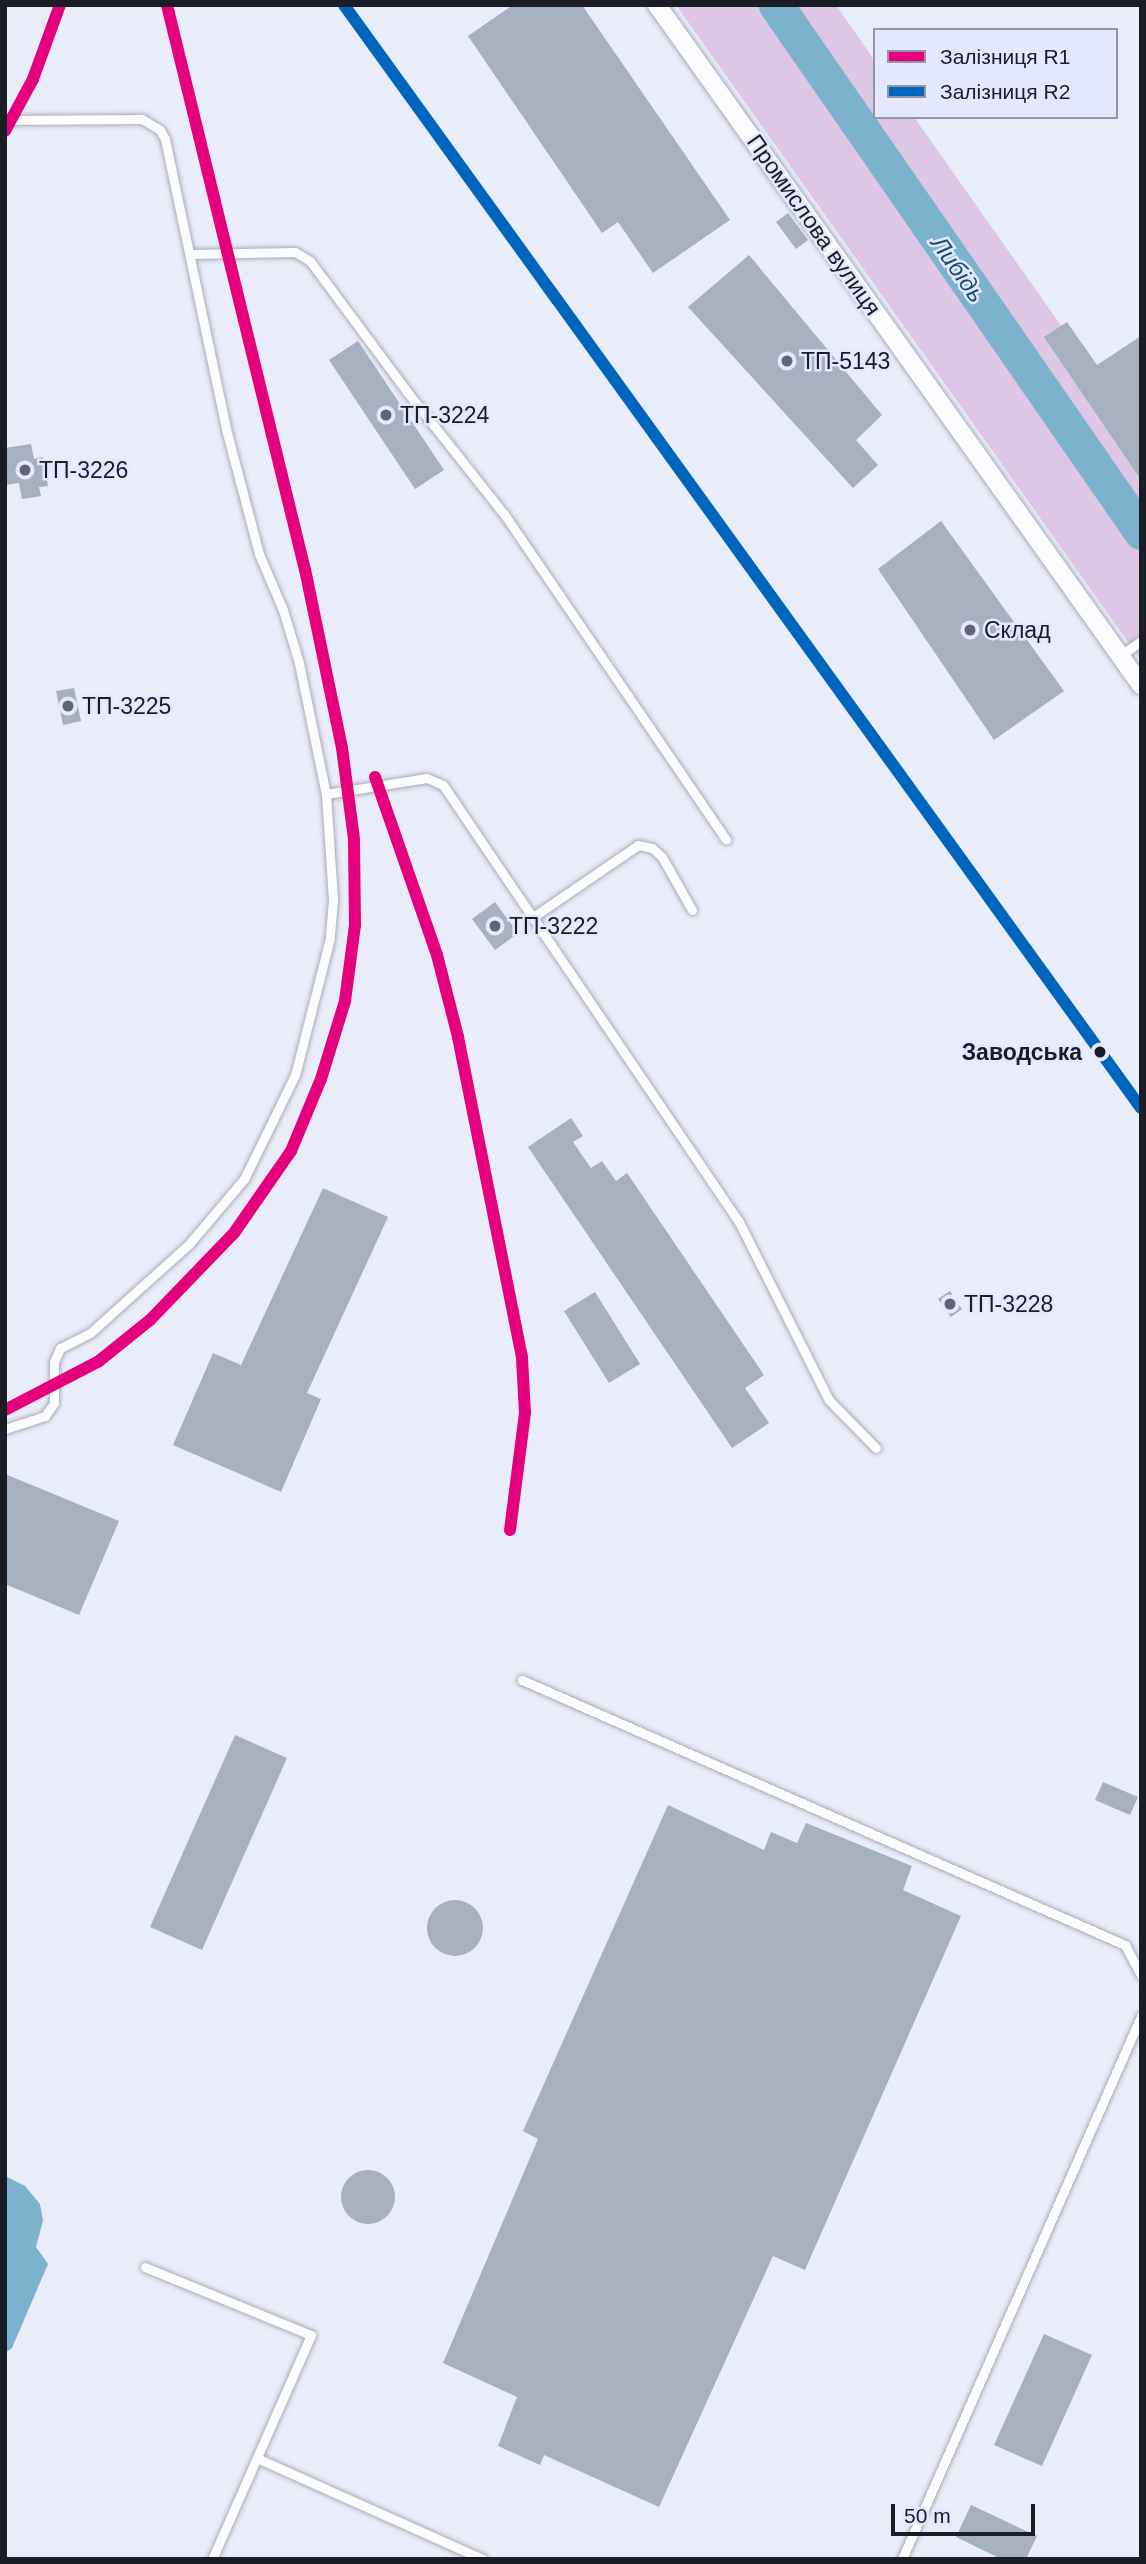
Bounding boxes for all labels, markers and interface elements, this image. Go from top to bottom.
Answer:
legend [873,28,1118,119]
text: Залізниця R1 [940,45,1070,68]
text: Залізниця R2 [940,80,1070,103]
street label: Промислова вулиця [741,129,887,321]
water label: Либідь [925,230,991,308]
place label: ТП-5143 [801,347,890,375]
marker: ТП-5143 [779,353,795,369]
place label: ТП-3224 [400,401,489,429]
marker: ТП-3224 [378,407,394,423]
place label: ТП-3226 [39,456,128,484]
marker: ТП-3226 [17,462,33,478]
place label: Склад [984,616,1051,644]
marker: Склад [962,622,978,638]
place label: ТП-3225 [82,692,171,720]
marker: ТП-3225 [60,698,76,714]
place label: ТП-3222 [509,912,598,940]
marker: ТП-3222 [487,918,503,934]
place label: Заводська [962,1038,1082,1066]
marker: Заводська [1088,1040,1112,1064]
place label: ТП-3228 [964,1290,1053,1318]
marker: ТП-3228 [942,1296,958,1312]
scale bar [894,2490,1038,2534]
text: 50 m [904,2504,951,2527]

